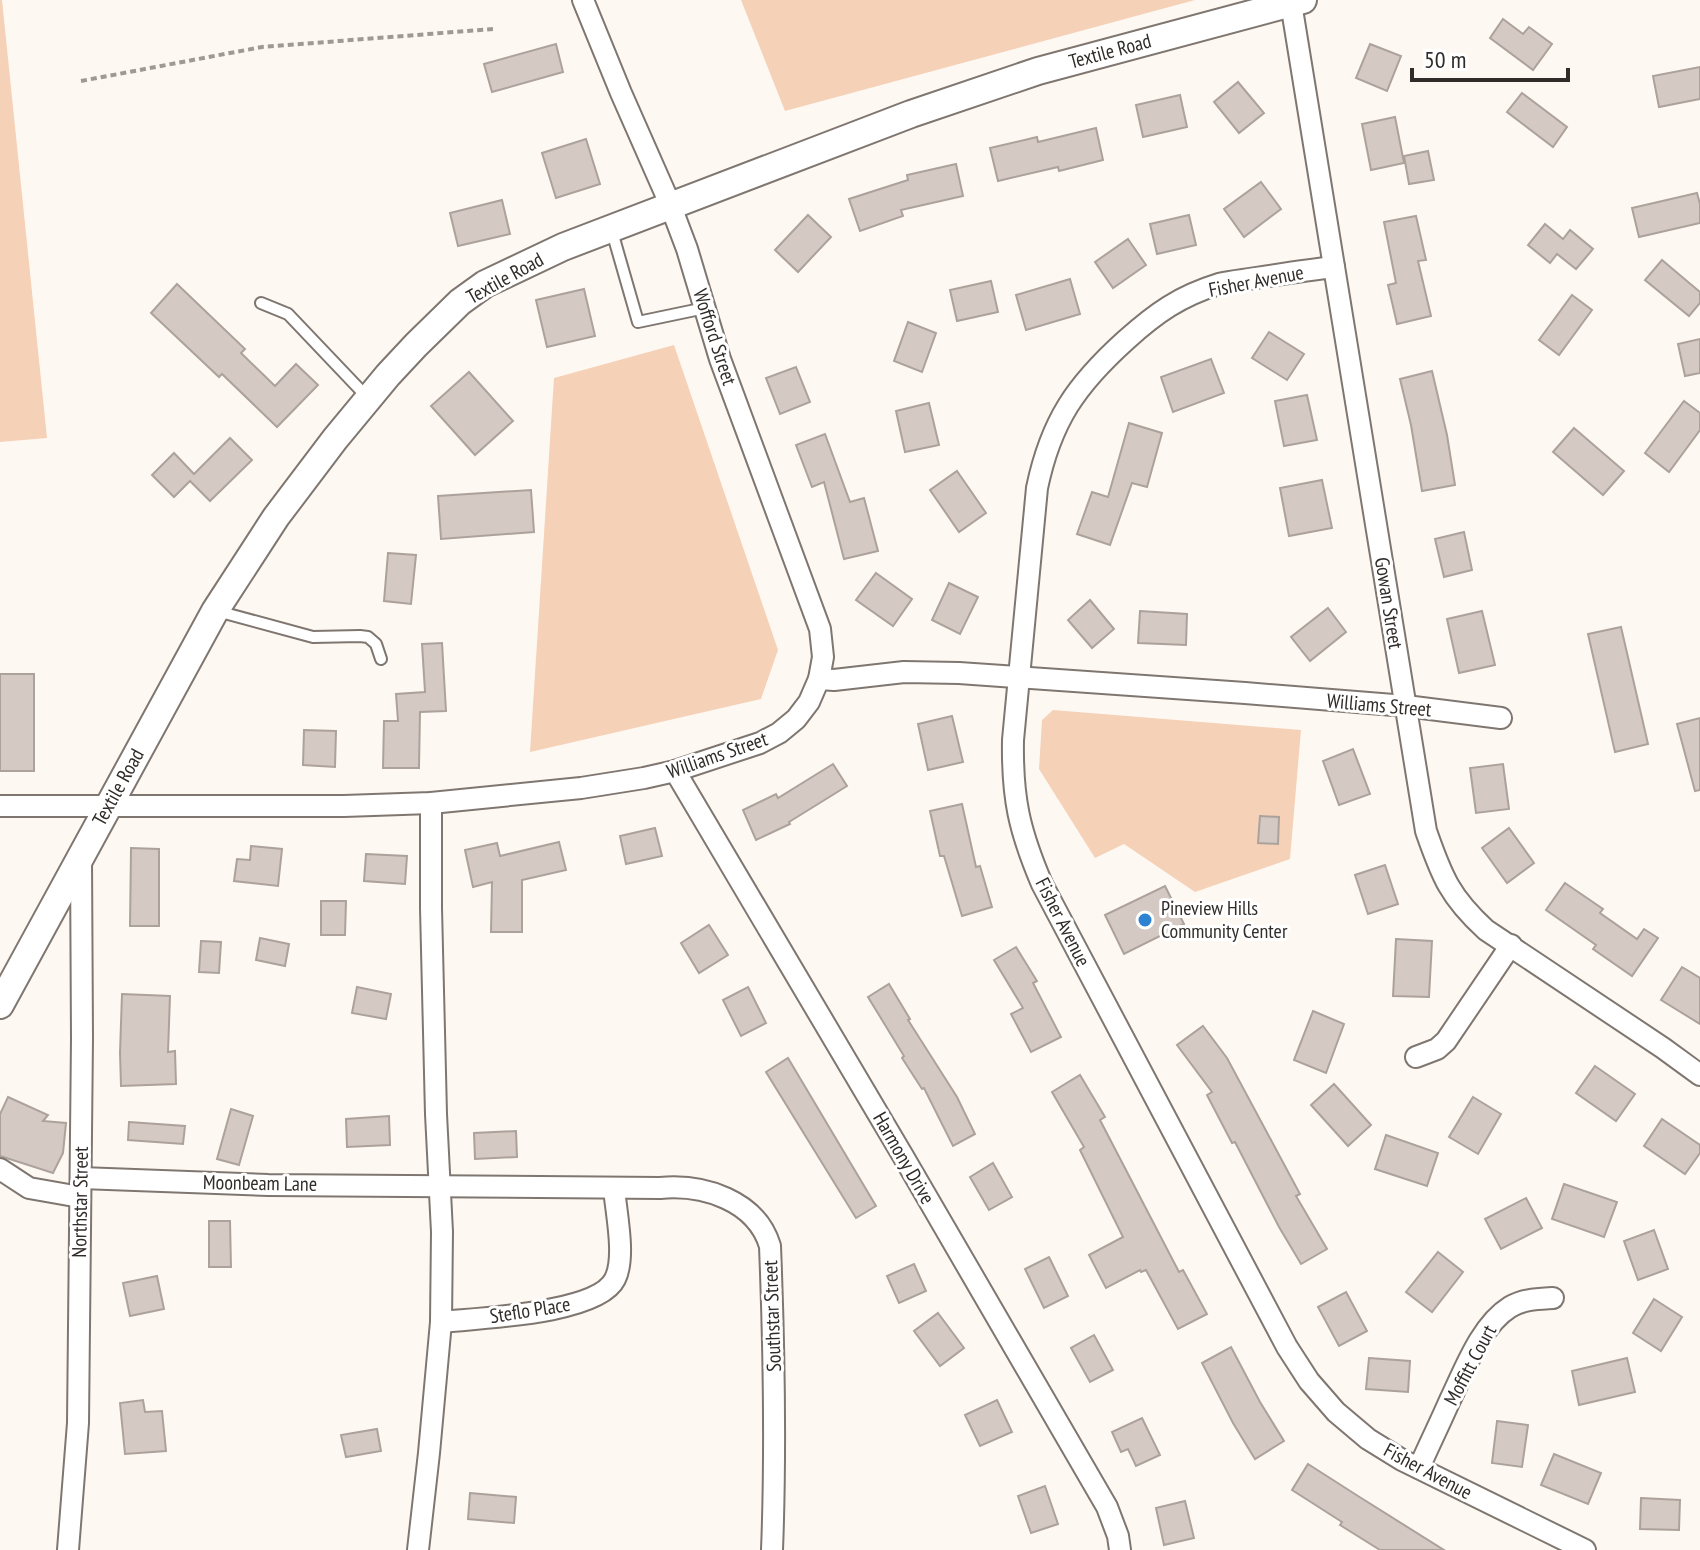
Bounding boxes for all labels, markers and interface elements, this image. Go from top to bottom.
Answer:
street label: Textile Road [1066,28,1154,74]
scale bar [1412,32,1568,82]
text: 50 m [1424,44,1466,75]
street label: Textile Road [462,246,548,310]
street label: Fisher Avenue [1206,259,1306,303]
street label: Wofford Street [687,286,743,389]
street label: Gowan Street [1369,555,1409,651]
street label: Williams Street [1326,687,1433,723]
street label: Williams Street [663,725,771,784]
street label: Textile Road [86,744,150,830]
street label: Fisher Avenue [1030,873,1096,971]
place label: Pineview Hills Community Center [1161,895,1288,944]
marker: Pineview Hills Community Center [1136,911,1154,929]
street label: Harmony Drive [867,1107,941,1209]
street label: Northstar Street [66,1146,94,1258]
street label: Moonbeam Lane [203,1169,317,1197]
street label: Southstar Street [757,1259,787,1372]
street label: Steflo Place [488,1291,572,1329]
street label: Moffitt Court [1438,1320,1502,1410]
street label: Fisher Avenue [1379,1437,1477,1505]

